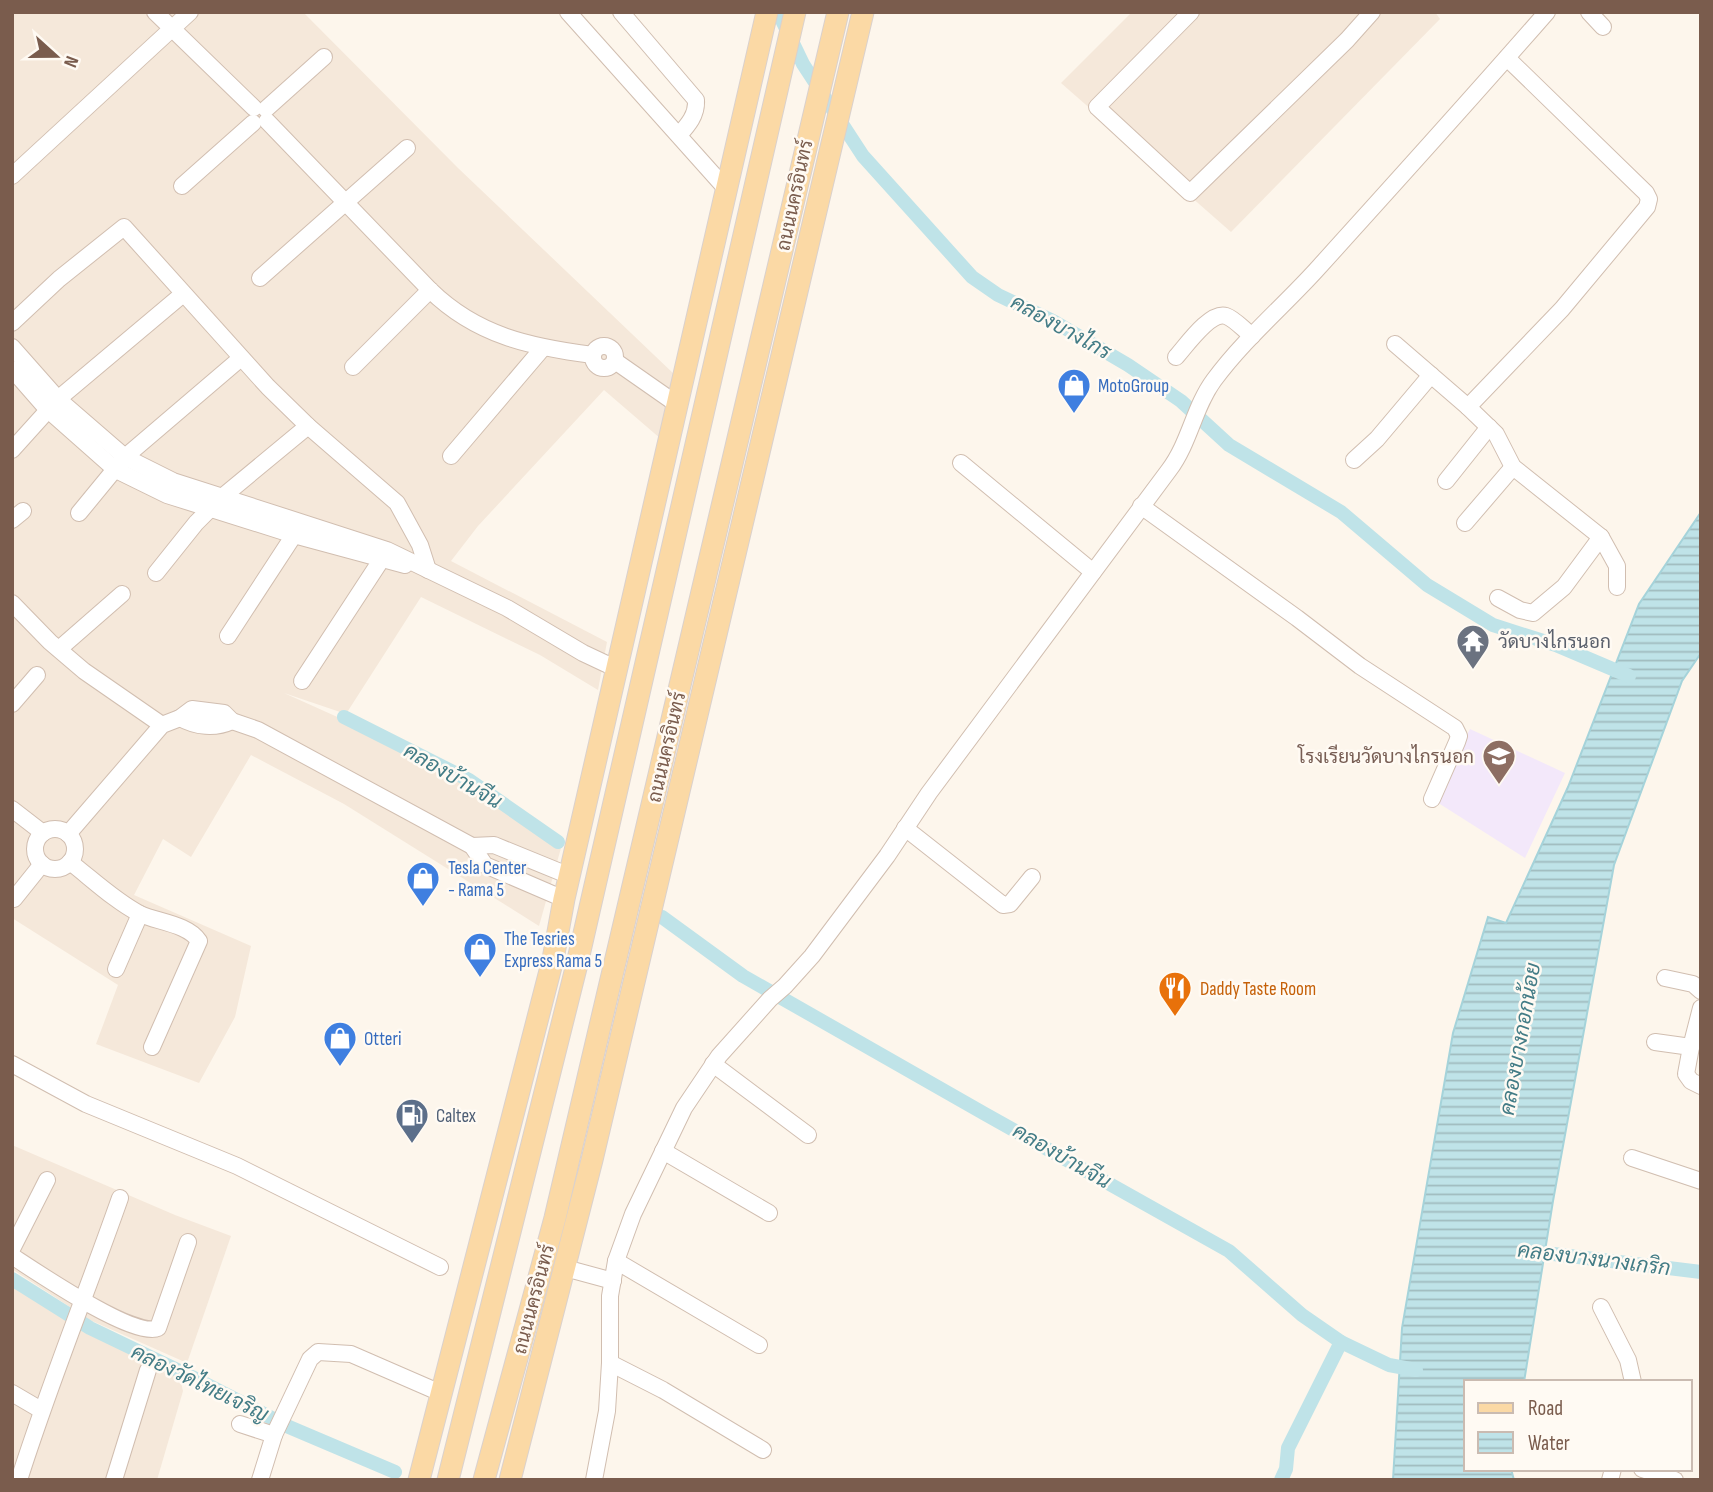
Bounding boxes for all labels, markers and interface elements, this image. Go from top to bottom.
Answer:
north arrow [21,21,91,91]
text: N [58,53,83,70]
street label: ถนนนครอินทร์ [771,137,818,253]
water label: คลองบางไกร [1006,289,1116,366]
shop icon: MotoGroup [1055,366,1093,415]
place label: MotoGroup [1098,375,1169,398]
temple icon: วัดบางไกรนอก [1454,622,1492,671]
place label: วัดบางไกรนอก [1498,629,1611,654]
street label: ถนนนครอินทร์ [642,689,691,805]
school or university icon: โรงเรียนวัดบางไกรนอก [1480,737,1518,786]
water label: คลองบ้านจีน [399,738,507,815]
place label: โรงเรียนวัดบางไกรนอก [1297,744,1474,769]
place label: Tesla Center - Rama 5 [448,857,527,902]
shop icon: Tesla Center - Rama 5 [404,859,442,908]
place label: The Tesries Express Rama 5 [504,928,602,973]
shop icon: The Tesries Express Rama 5 [461,930,499,979]
water label: คลองบางกอกน้อย [1494,961,1546,1117]
restaurant icon: Daddy Taste Room [1156,969,1194,1018]
place label: Daddy Taste Room [1200,978,1316,1001]
shop icon: Otteri [321,1019,359,1068]
place label: Otteri [364,1028,401,1051]
fuel station icon: Caltex [393,1096,431,1145]
place label: Caltex [436,1105,476,1128]
water label: คลองบ้านจีน [1008,1118,1116,1195]
water label: คลองบางนางเกริก [1516,1238,1672,1281]
street label: ถนนนครอินทร์ [507,1241,560,1357]
water label: คลองวัดไทยเจริญ [127,1339,273,1428]
legend [1464,1380,1692,1471]
text: Road [1528,1396,1563,1421]
text: Water [1528,1431,1570,1456]

